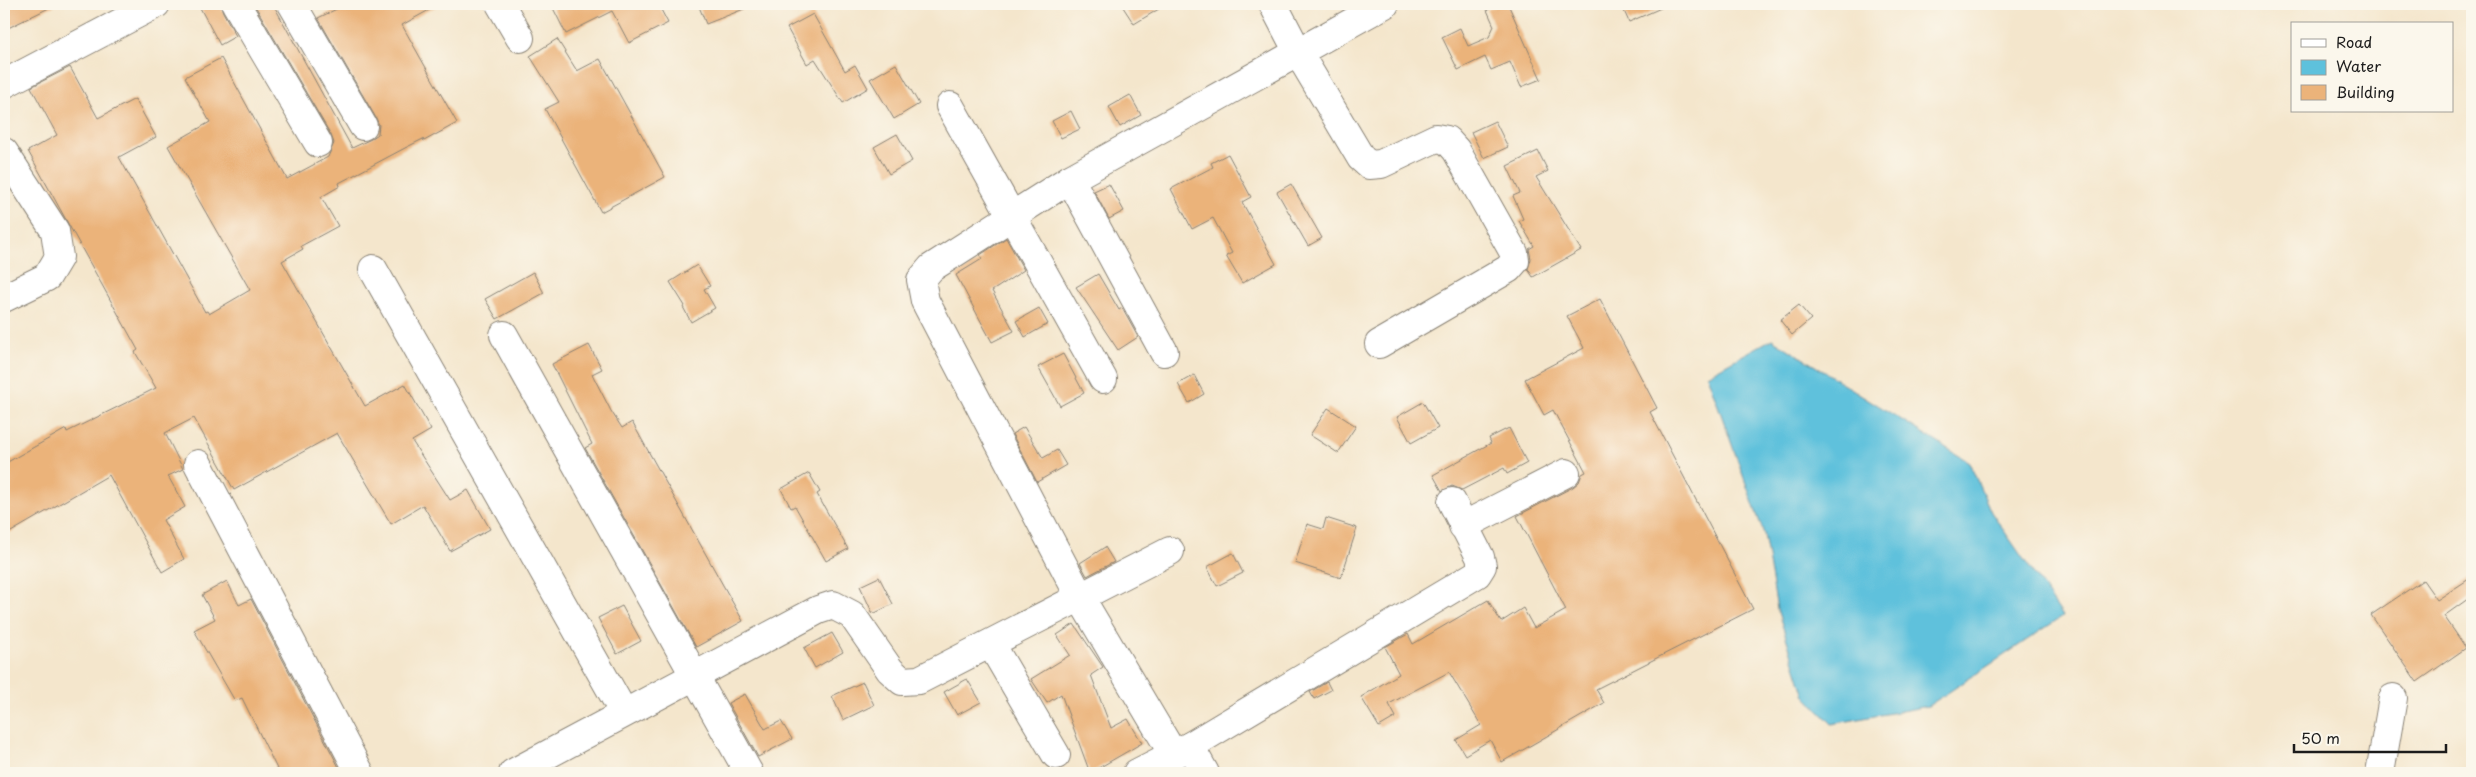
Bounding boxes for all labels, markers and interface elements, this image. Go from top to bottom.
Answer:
legend [2291,22,2454,112]
text: Road [2336,30,2372,53]
text: Water [2336,54,2381,77]
text: Building [2336,80,2395,103]
scale bar [2294,722,2446,754]
text: 50 m [2301,726,2340,749]

